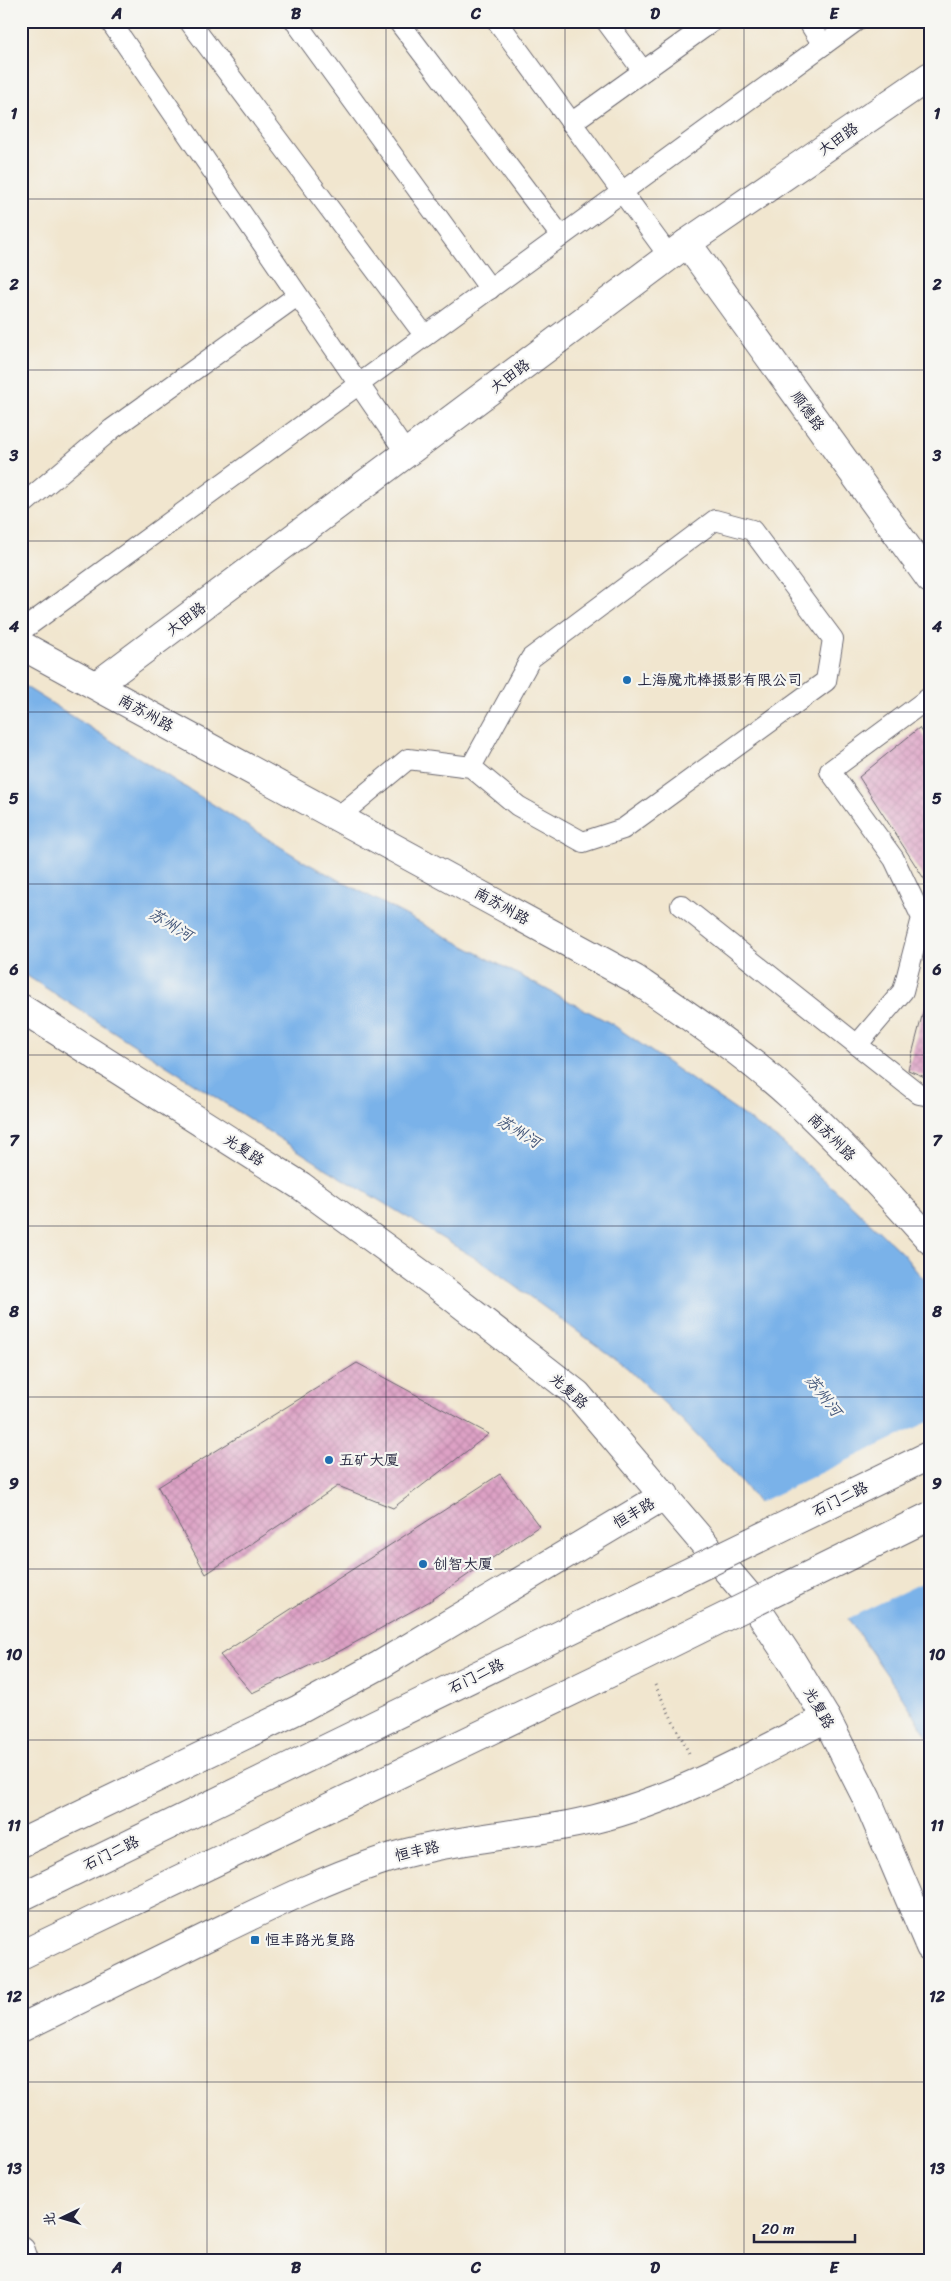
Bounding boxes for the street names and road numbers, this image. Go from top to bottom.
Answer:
street label: 大田路 [812,115,864,163]
street label: 大田路 [484,352,536,400]
street label: 顺德路 [784,385,832,437]
street label: 大田路 [160,595,212,643]
street label: 南苏州路 [113,687,179,739]
street label: 南苏州路 [469,880,535,932]
street label: 南苏州路 [802,1107,862,1167]
street label: 光复路 [218,1127,270,1173]
street label: 光复路 [544,1366,594,1416]
street label: 石门二路 [807,1474,873,1524]
street label: 恒丰路 [608,1490,660,1536]
street label: 石门二路 [443,1651,509,1701]
street label: 光复路 [796,1682,842,1734]
street label: 石门二路 [78,1828,144,1878]
street label: 恒丰路 [392,1833,442,1869]

